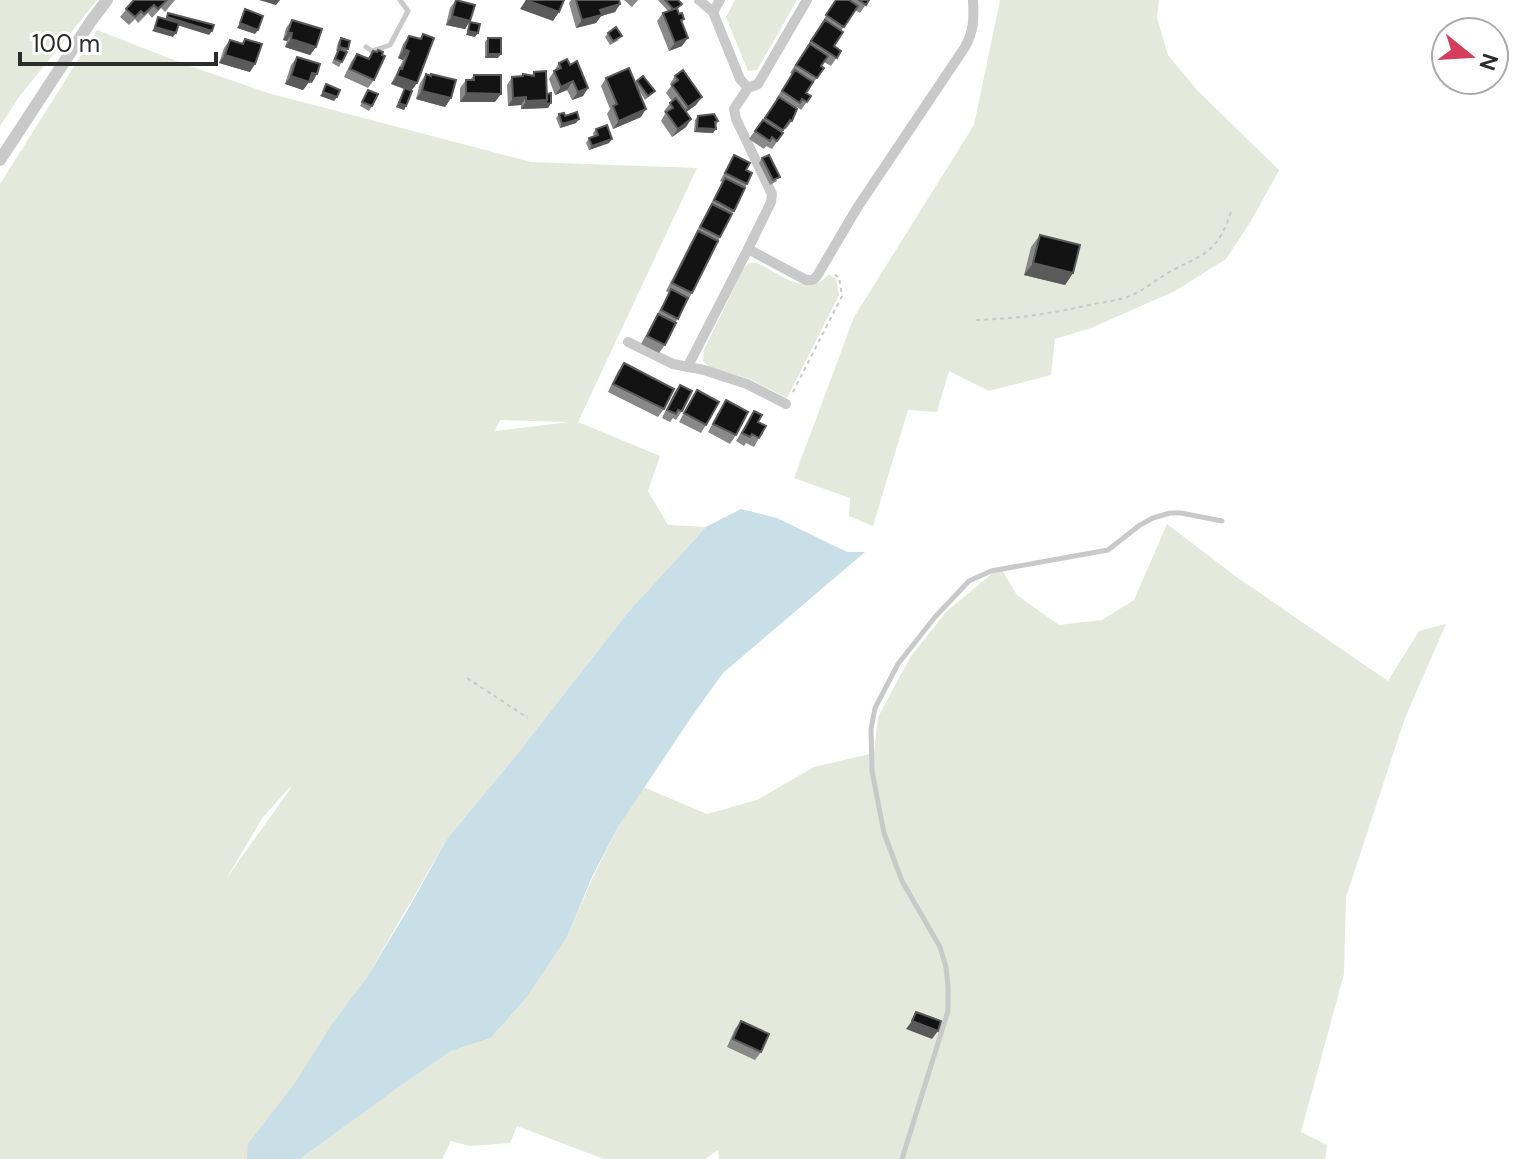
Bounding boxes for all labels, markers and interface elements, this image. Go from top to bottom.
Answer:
scale bar [20,16,216,66]
north arrow [1430,16,1510,96]
text: 100 m [32,28,100,59]
text: N [1472,50,1505,74]

